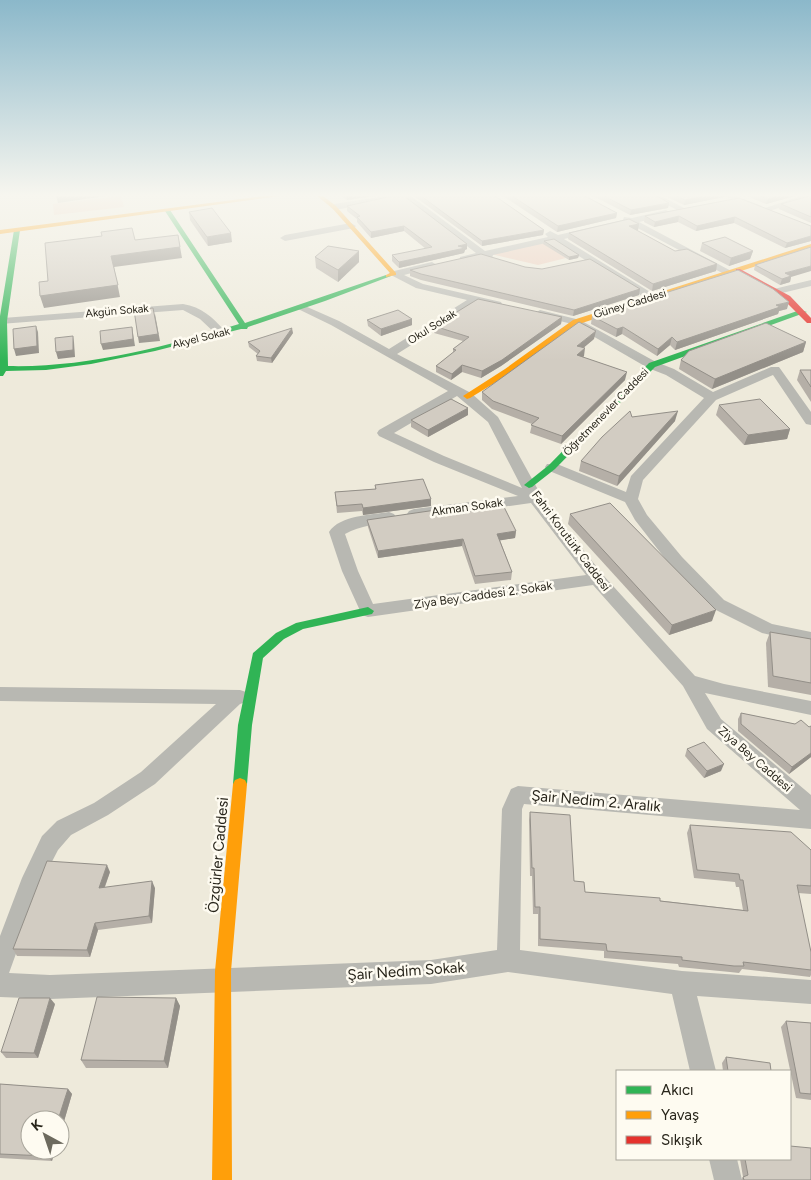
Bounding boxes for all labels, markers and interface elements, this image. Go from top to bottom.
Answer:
street label: Güney Caddesi [592,287,668,321]
street label: Akgün Sokak [85,302,150,320]
street label: Okul Sokak [405,307,459,347]
street label: Akyel Sokak [171,324,232,351]
street label: Öğretmenevler Caddesi [560,365,651,459]
street label: Fahri Korutürk Caddesi [529,488,613,594]
street label: Akman Sokak [430,495,504,519]
street label: Ziya Bey Caddesi 2. Sokak [413,578,553,612]
street label: Ziya Bey Caddesi [716,723,794,795]
street label: Şair Nedim 2. Aralık [531,786,662,816]
street label: Özgürler Caddesi [204,796,232,914]
street label: Şair Nedim Sokak [347,958,466,984]
legend [616,1070,791,1160]
text: Akıcı [661,1081,694,1099]
text: Yavaş [661,1106,699,1124]
north arrow [20,1110,70,1160]
text: K [28,1115,47,1135]
text: Sıkışık [661,1131,703,1149]

